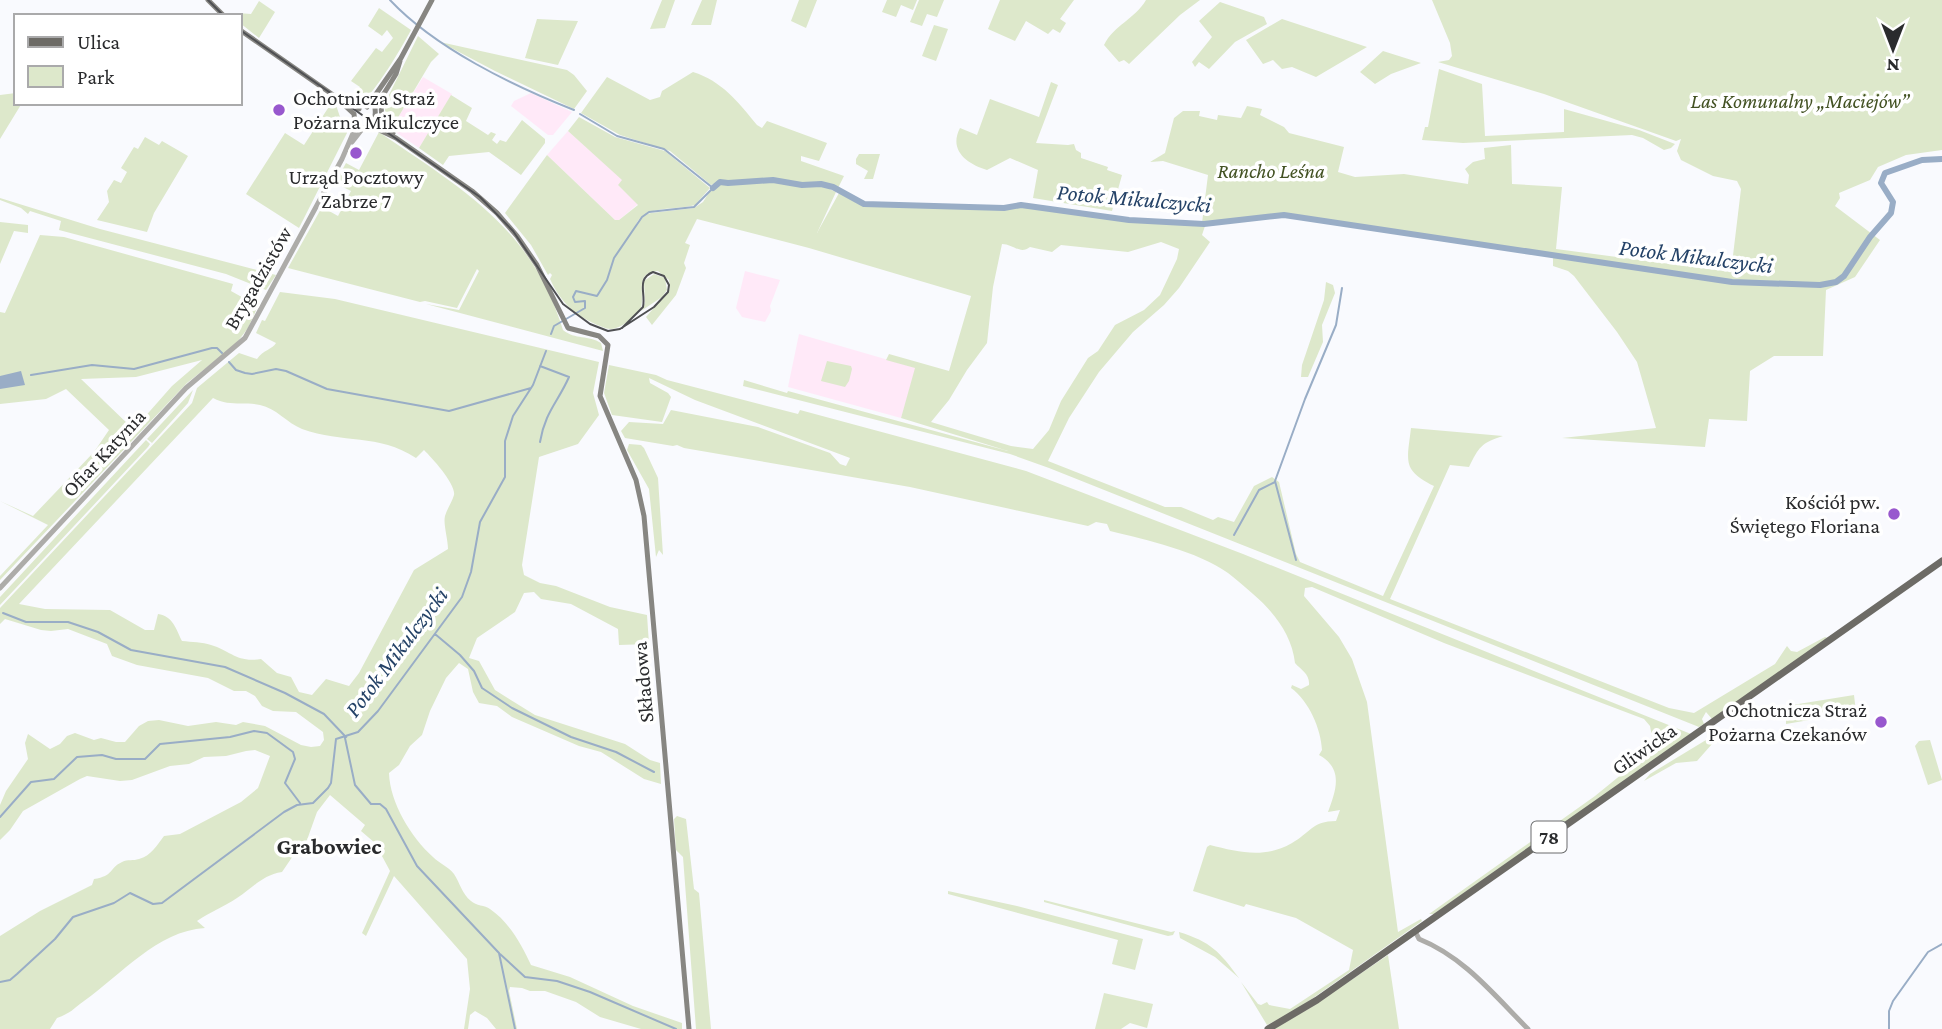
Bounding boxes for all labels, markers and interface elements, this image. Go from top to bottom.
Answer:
legend [14,14,242,105]
north arrow [1858,14,1928,84]
text: Ulica [77,30,120,54]
text: N [1886,55,1899,76]
text: Park [77,65,114,89]
place label: Ochotnicza Straż Pożarna Mikulczyce [293,86,459,134]
park label: Las Komunalny „Maciejów” [1690,89,1911,113]
marker: Ochotnicza Straż Pożarna Mikulczyce [271,102,287,118]
marker: Urząd Pocztowy Zabrze 7 [348,145,364,161]
park label: Rancho Leśna [1217,159,1325,183]
place label: Urząd Pocztowy Zabrze 7 [288,165,424,213]
water label: Potok Mikulczycki [1056,178,1213,218]
street label: Brygadzistów [219,222,297,334]
water label: Potok Mikulczycki [1618,234,1775,278]
street label: Ofiar Katynia [57,404,151,502]
place label: Kościół pw. Świętego Floriana [1730,490,1880,538]
marker: Kościół pw. Świętego Floriana [1886,506,1902,522]
water label: Potok Mikulczycki [339,582,453,722]
street label: Składowa [627,640,659,724]
place label: Ochotnicza Straż Pożarna Czekanów [1708,698,1868,746]
marker: Ochotnicza Straż Pożarna Czekanów [1873,714,1889,730]
street label: Gliwicka [1607,718,1681,780]
road number: 78 [1532,822,1566,852]
district label: Grabowiec [276,833,382,859]

